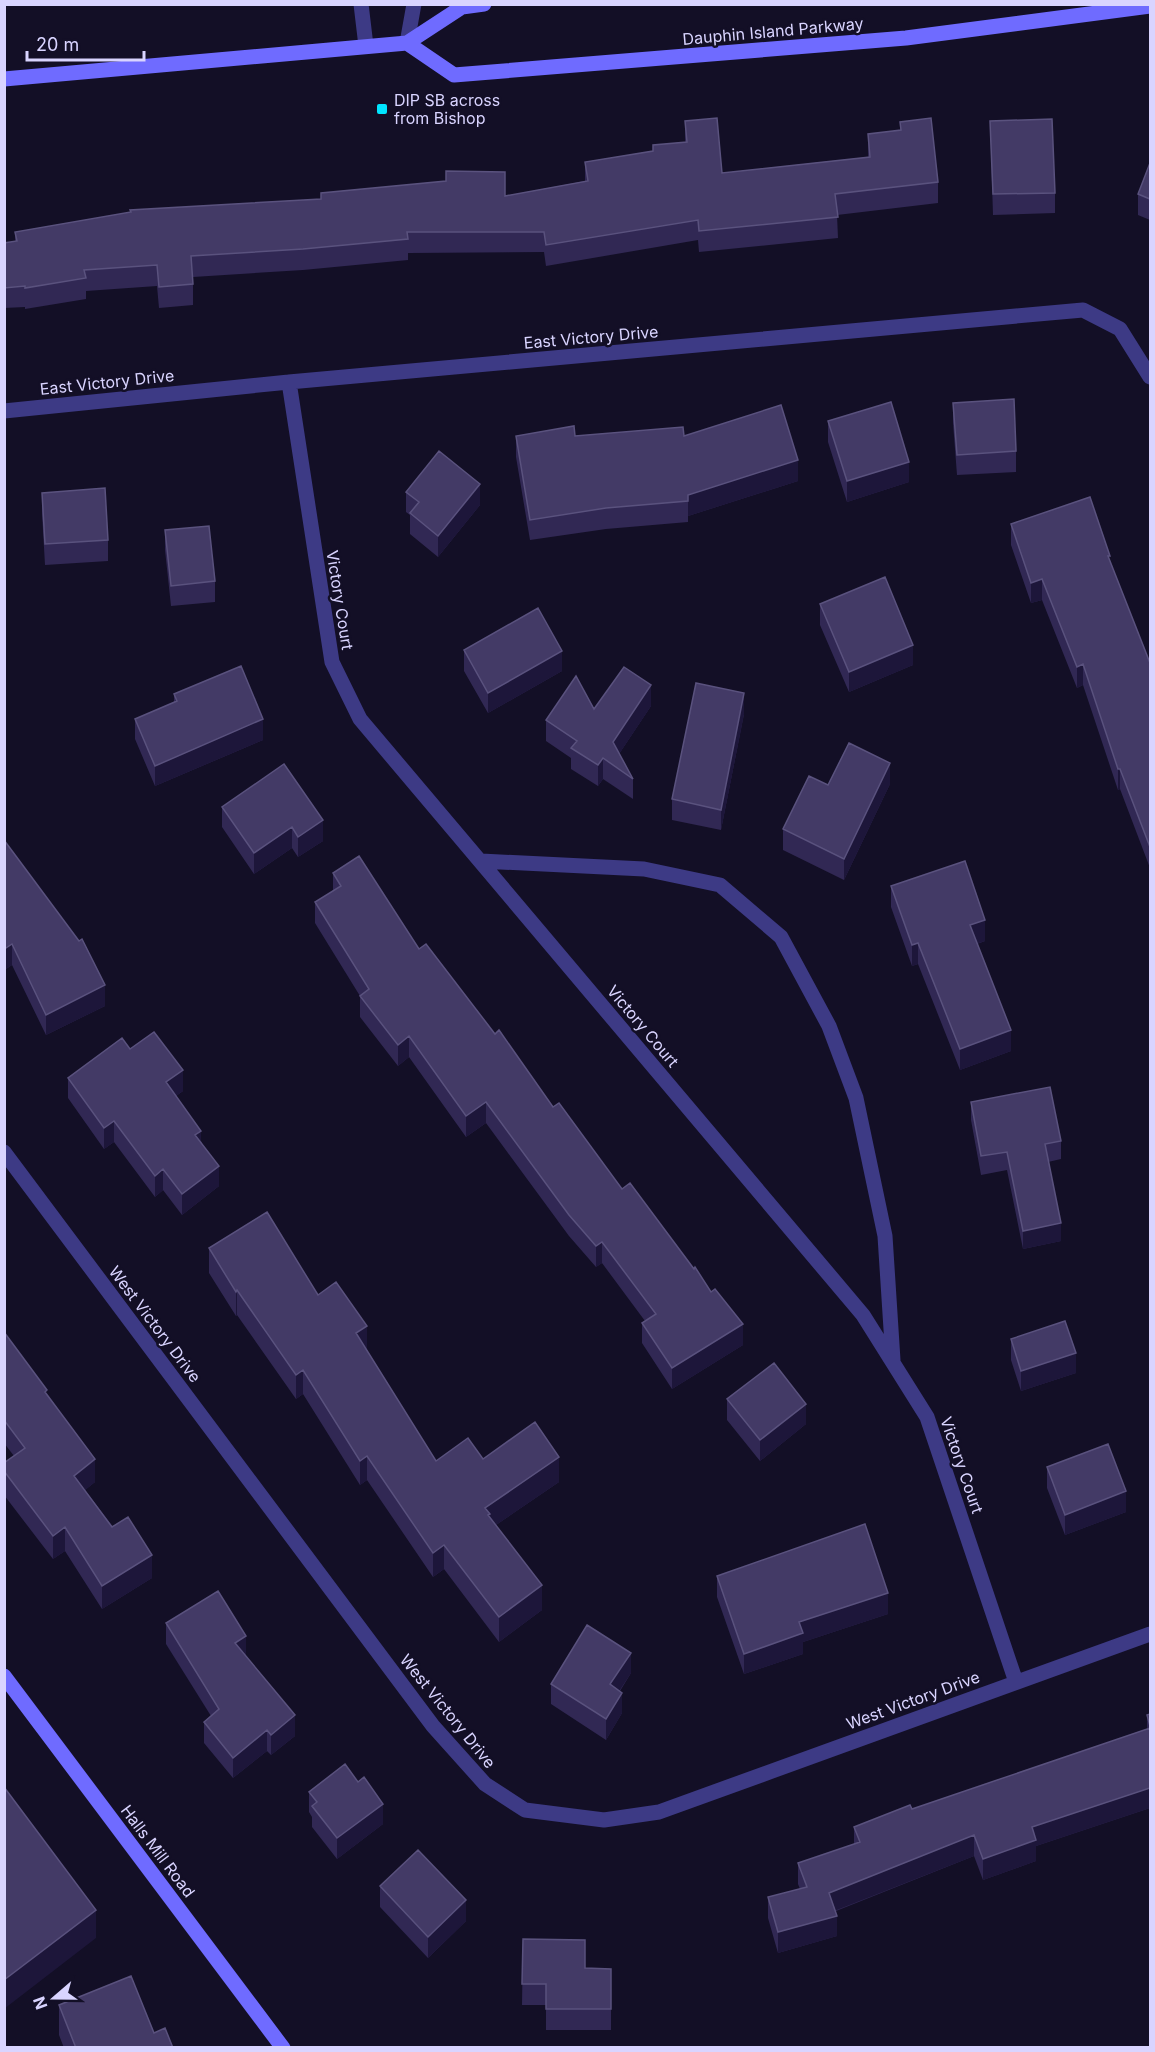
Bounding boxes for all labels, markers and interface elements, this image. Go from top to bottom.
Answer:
street label: Dauphin Island Parkway [682,13,864,49]
scale bar [27,24,144,62]
text: 20 m [36,34,79,55]
place label: DIP SB across from Bishop [394,90,500,128]
marker: DIP SB across from Bishop [375,102,389,116]
street label: East Victory Drive [523,321,659,353]
street label: East Victory Drive [39,365,175,399]
street label: Victory Court [322,549,358,651]
street label: Victory Court [603,981,683,1071]
street label: West Victory Drive [105,1262,205,1386]
street label: Victory Court [936,1414,988,1516]
street label: West Victory Drive [396,1650,500,1772]
street label: West Victory Drive [843,1667,983,1733]
street label: Halls Mill Road [117,1801,199,1901]
north arrow [24,1968,84,2028]
text: N [28,1994,51,2012]

